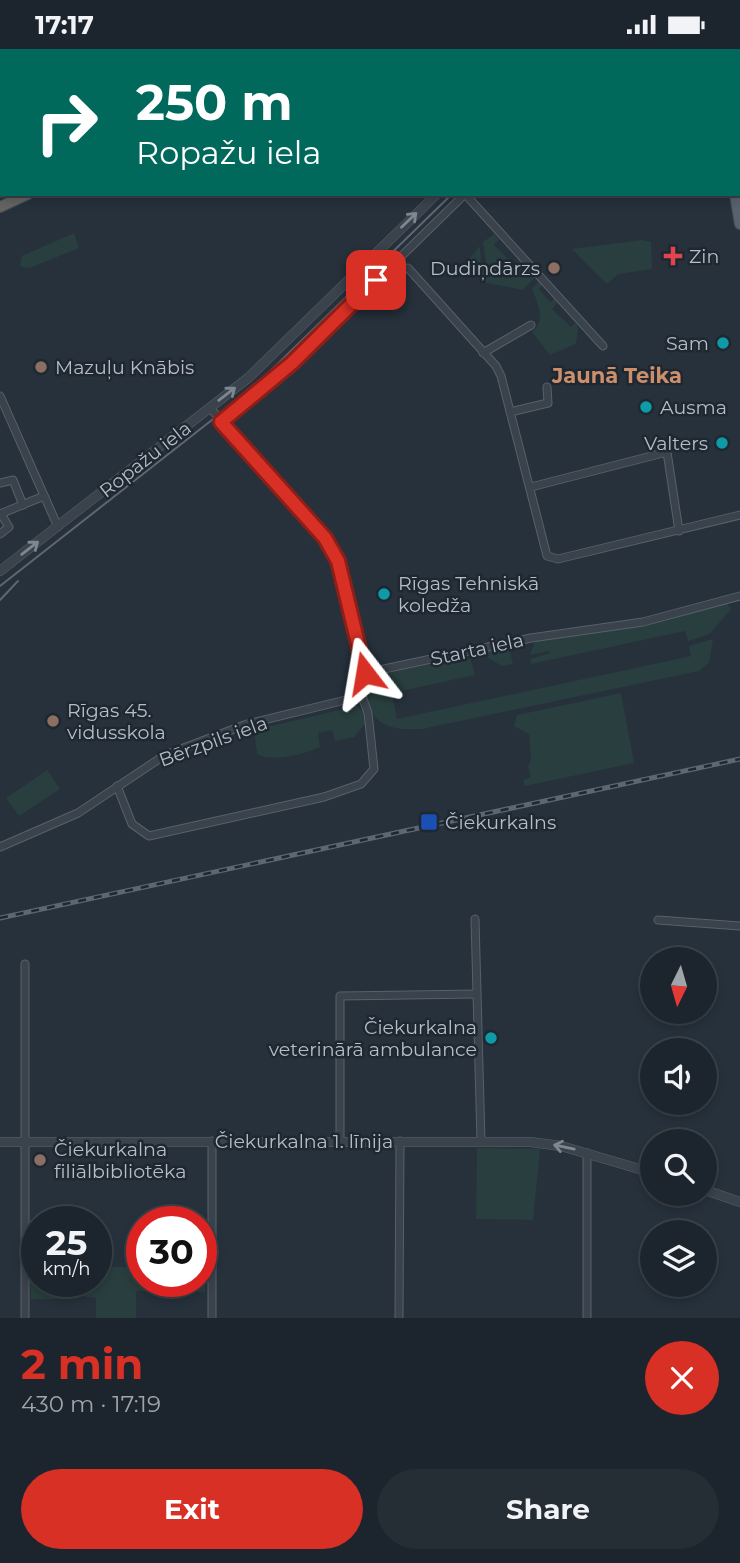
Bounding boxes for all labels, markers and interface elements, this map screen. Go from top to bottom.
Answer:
text: 17:17 [35,9,94,41]
text: 250 m [136,73,293,132]
icon: right [21,77,112,168]
text: Ropažu iela [136,133,321,172]
one-way arrow [401,212,418,229]
place label: Zin [689,245,719,268]
marker: Zin [663,246,683,266]
pin [346,250,406,310]
place label: Dudiņdārzs [430,257,540,281]
marker: Dudiņdārzs [546,260,562,276]
icon: arrive [357,261,395,299]
place label: Sam [666,332,709,355]
marker: Sam [715,335,731,351]
place label: Mazuļu Knābis [55,356,194,380]
marker: Mazuļu Knābis [33,359,49,375]
district label: Jaunā Teika [551,363,682,388]
one-way arrow [218,387,236,402]
place label: Ausma [660,396,727,419]
marker: Ausma [638,399,654,415]
street label: Ropažu iela [95,416,196,502]
place label: Valters [644,432,708,455]
marker: Valters [714,435,730,451]
one-way arrow [20,541,39,556]
place label: Rīgas Tehniskā koledža [398,572,539,617]
marker: Rīgas Tehniskā koledža [376,586,392,602]
street label: Starta iela [428,628,526,671]
position arrow [328,636,402,710]
place label: Rīgas 45. vidusskola [67,699,166,744]
street label: Bērzpils iela [156,711,270,772]
marker: Rīgas 45. vidusskola [45,713,61,729]
place label: Čiekurkalns [445,811,556,834]
marker: Čiekurkalns [419,812,439,832]
north arrow [640,947,718,1024]
map controls [640,947,717,1297]
place label: Čiekurkalna veterinārā ambulance [269,1016,477,1061]
marker: Čiekurkalna veterinārā ambulance [483,1030,499,1046]
button: sound [640,1038,717,1115]
button: search [640,1129,717,1206]
street label: Čiekurkalna 1. līnija [215,1130,393,1153]
place label: Čiekurkalna filiālbibliotēka [54,1138,186,1183]
one-way arrow [553,1140,576,1154]
marker: Čiekurkalna filiālbibliotēka [32,1152,48,1168]
speed limit sign: 30 [126,1206,217,1297]
button: layers [640,1220,717,1297]
text: 25 [46,1221,87,1264]
text: km/h [42,1258,91,1280]
text: 2 min [21,1338,143,1390]
button: close [645,1341,719,1415]
text: 430 m · 17:19 [21,1390,161,1418]
button: Exit [21,1469,363,1549]
button: Share [377,1469,719,1549]

